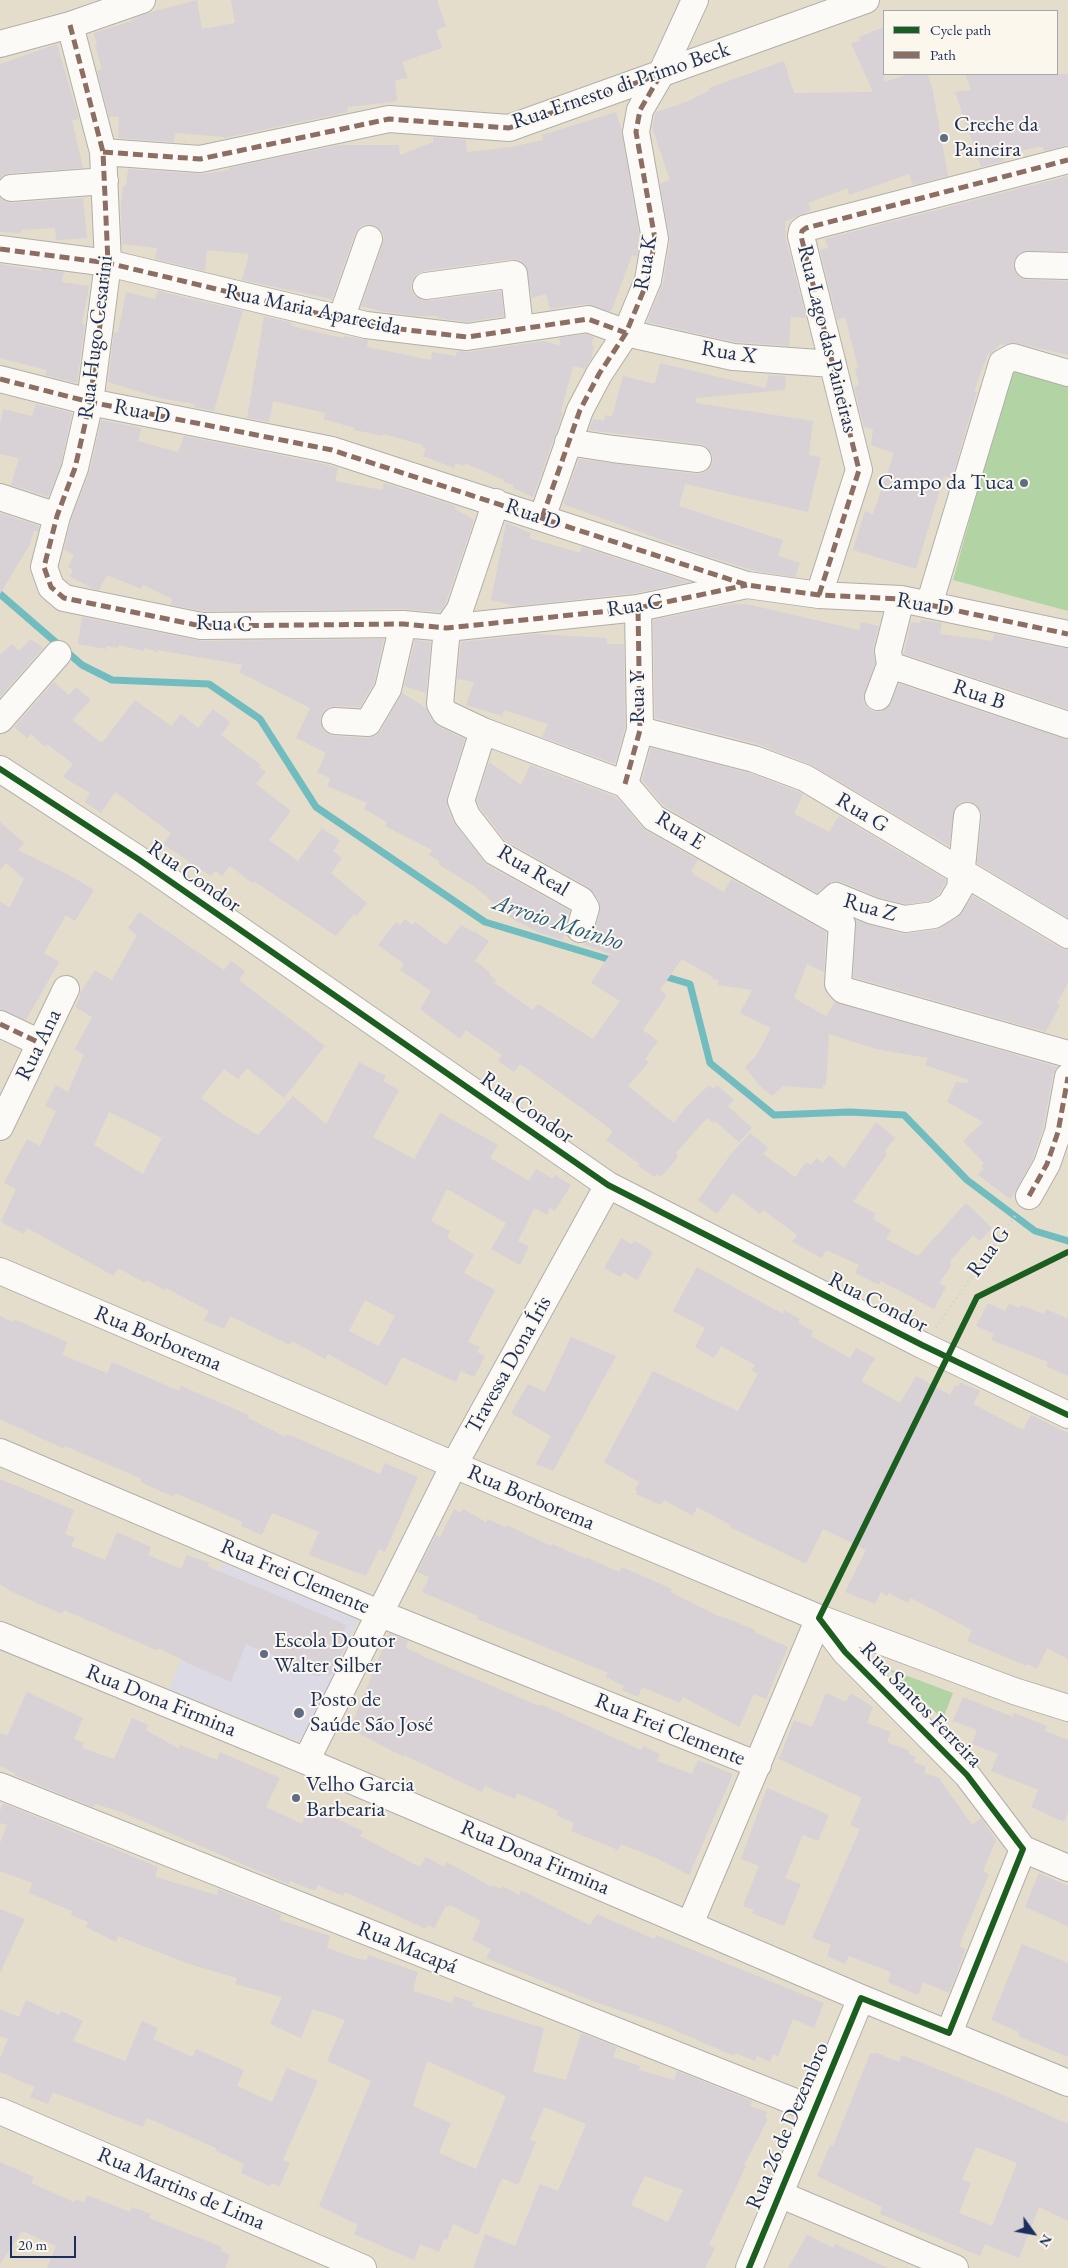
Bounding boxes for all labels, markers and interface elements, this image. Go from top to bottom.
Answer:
legend [883,10,1058,75]
text: Cycle path [930,20,991,39]
street label: Rua Ernesto di Primo Beck [509,36,733,136]
text: Path [930,45,956,64]
place label: Creche da Paineira [954,112,1039,164]
marker: Creche da Paineira [938,132,950,144]
street label: Rua K [629,234,663,292]
street label: Rua Lago das Paineiras [791,242,863,436]
street label: Rua Hugo Cesarini [73,254,119,420]
street label: Rua Maria Aparecida [222,278,404,342]
street label: Rua X [699,336,759,370]
street label: Rua D [111,394,173,430]
place label: Campo da Tuca [878,470,1014,496]
marker: Campo da Tuca [1018,477,1030,489]
street label: Rua D [502,493,564,537]
street label: Rua D [895,587,955,623]
street label: Rua C [605,589,665,623]
street label: Rua C [196,610,252,638]
street label: Rua Y [625,670,651,724]
street label: Rua B [949,674,1009,716]
street label: Rua G [831,787,893,839]
street label: Rua E [651,806,709,856]
street label: Rua Condor [142,835,246,919]
street label: Rua Real [492,839,574,903]
water label: Arroio Moinho [489,888,627,958]
street label: Rua Z [841,888,899,928]
street label: Rua Ana [10,1005,68,1085]
street label: Rua Condor [475,1066,579,1150]
street label: Rua G [962,1221,1016,1283]
street label: Rua Condor [824,1267,932,1339]
street label: Travessa Dona Íris [460,1292,558,1438]
street label: Rua Borborema [90,1300,226,1378]
street label: Rua Borborema [463,1459,599,1537]
street label: Rua Frei Clemente [216,1534,374,1620]
place label: Escola Doutor Walter Silber [274,1628,395,1680]
street label: Rua Santos Ferreira [854,1637,988,1773]
marker: Escola Doutor Walter Silber [258,1648,270,1660]
street label: Rua Dona Firmina [82,1659,240,1743]
place label: Posto de Saúde São José [310,1687,433,1738]
street label: Rua Frei Clemente [591,1688,749,1772]
marker: Posto de Saúde São José [292,1706,306,1720]
place label: Velho Garcia Barbearia [306,1772,414,1824]
marker: Velho Garcia Barbearia [290,1792,302,1804]
street label: Rua Dona Firmina [456,1815,614,1901]
street label: Rua Macapá [353,1916,461,1980]
street label: Rua 26 de Dezembro [741,2039,835,2213]
street label: Rua Martins de Lima [93,2142,269,2236]
north arrow [1008,2208,1058,2258]
scale bar [12,2226,79,2258]
text: N [1035,2231,1056,2251]
text: 20 m [18,2235,47,2254]

